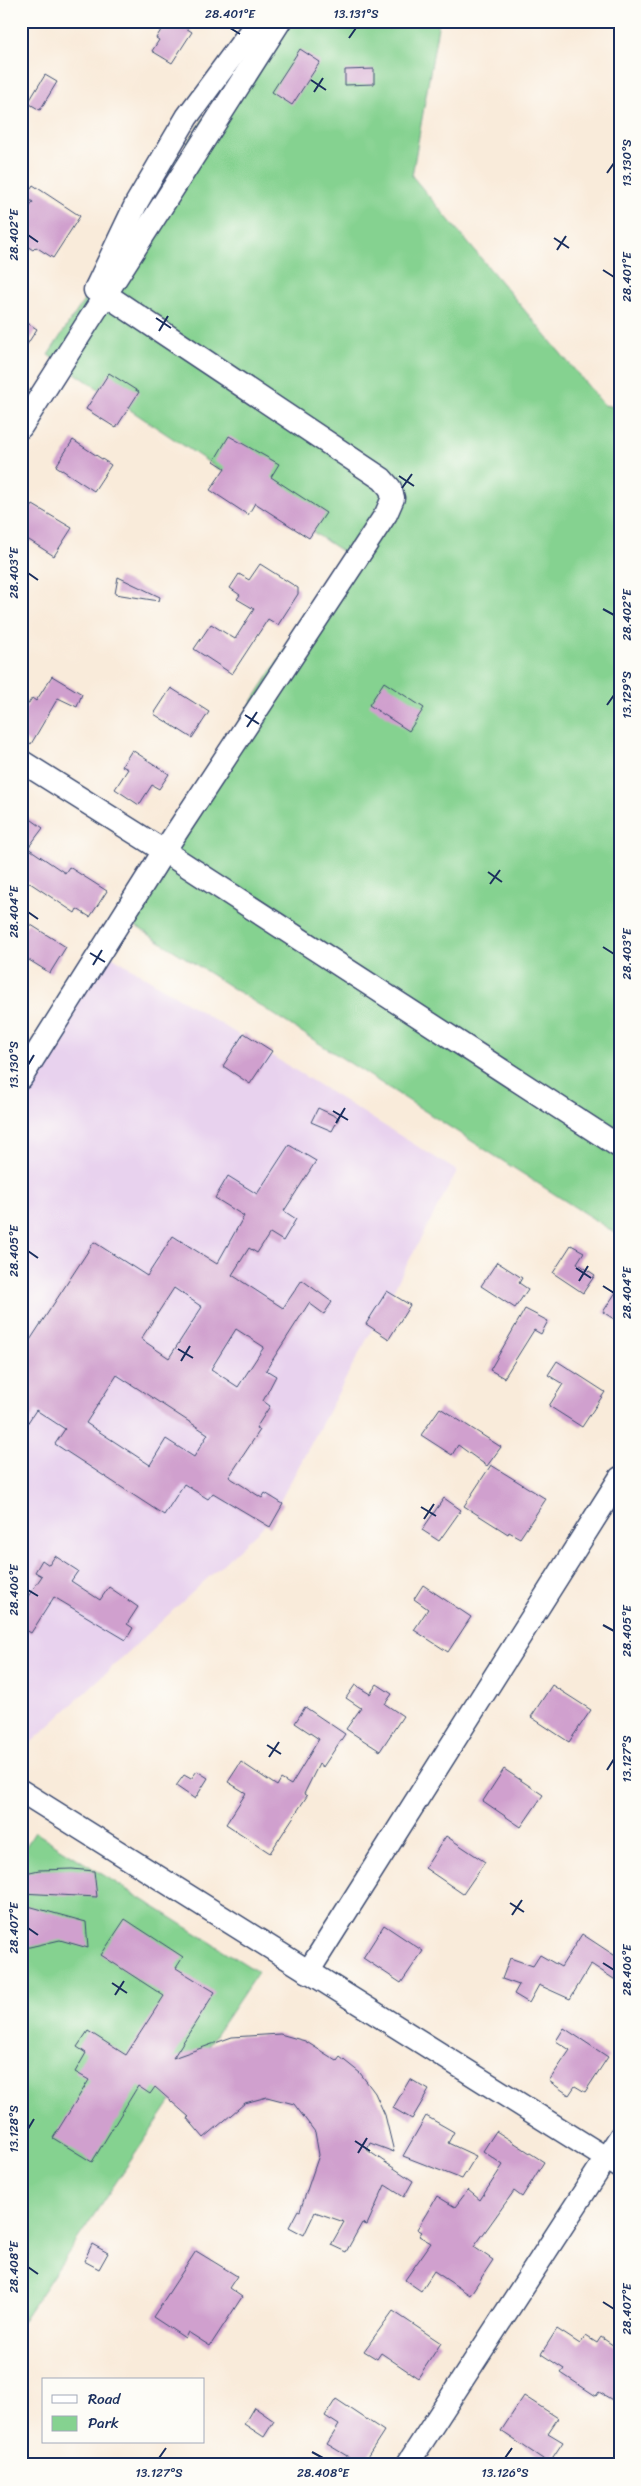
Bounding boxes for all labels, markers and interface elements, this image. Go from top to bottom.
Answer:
text: 28.401°E [205,3,256,25]
text: 13.131°S [334,3,379,25]
text: 13.130°S [616,139,638,187]
text: 28.402°E [3,208,25,261]
text: 28.401°E [616,251,638,302]
text: 28.403°E [3,546,25,599]
text: 28.402°E [616,588,638,641]
text: 13.129°S [616,671,638,719]
text: 28.404°E [3,885,25,938]
text: 28.403°E [616,927,638,980]
text: 13.130°S [3,1041,25,1089]
text: 28.405°E [3,1224,25,1277]
text: 28.404°E [616,1266,638,1319]
text: 28.406°E [3,1563,25,1616]
text: 28.405°E [616,1604,638,1657]
text: 13.127°S [616,1735,638,1782]
text: 28.407°E [3,1901,25,1954]
text: 28.406°E [616,1943,638,1996]
text: 13.128°S [3,2105,25,2153]
text: 28.408°E [3,2240,25,2293]
text: 28.407°E [616,2282,638,2335]
legend [42,2378,205,2444]
text: Road [88,2386,121,2412]
text: Park [88,2410,119,2436]
text: 13.127°S [136,2462,183,2484]
text: 28.408°E [297,2462,350,2484]
text: 13.126°S [482,2462,529,2484]

